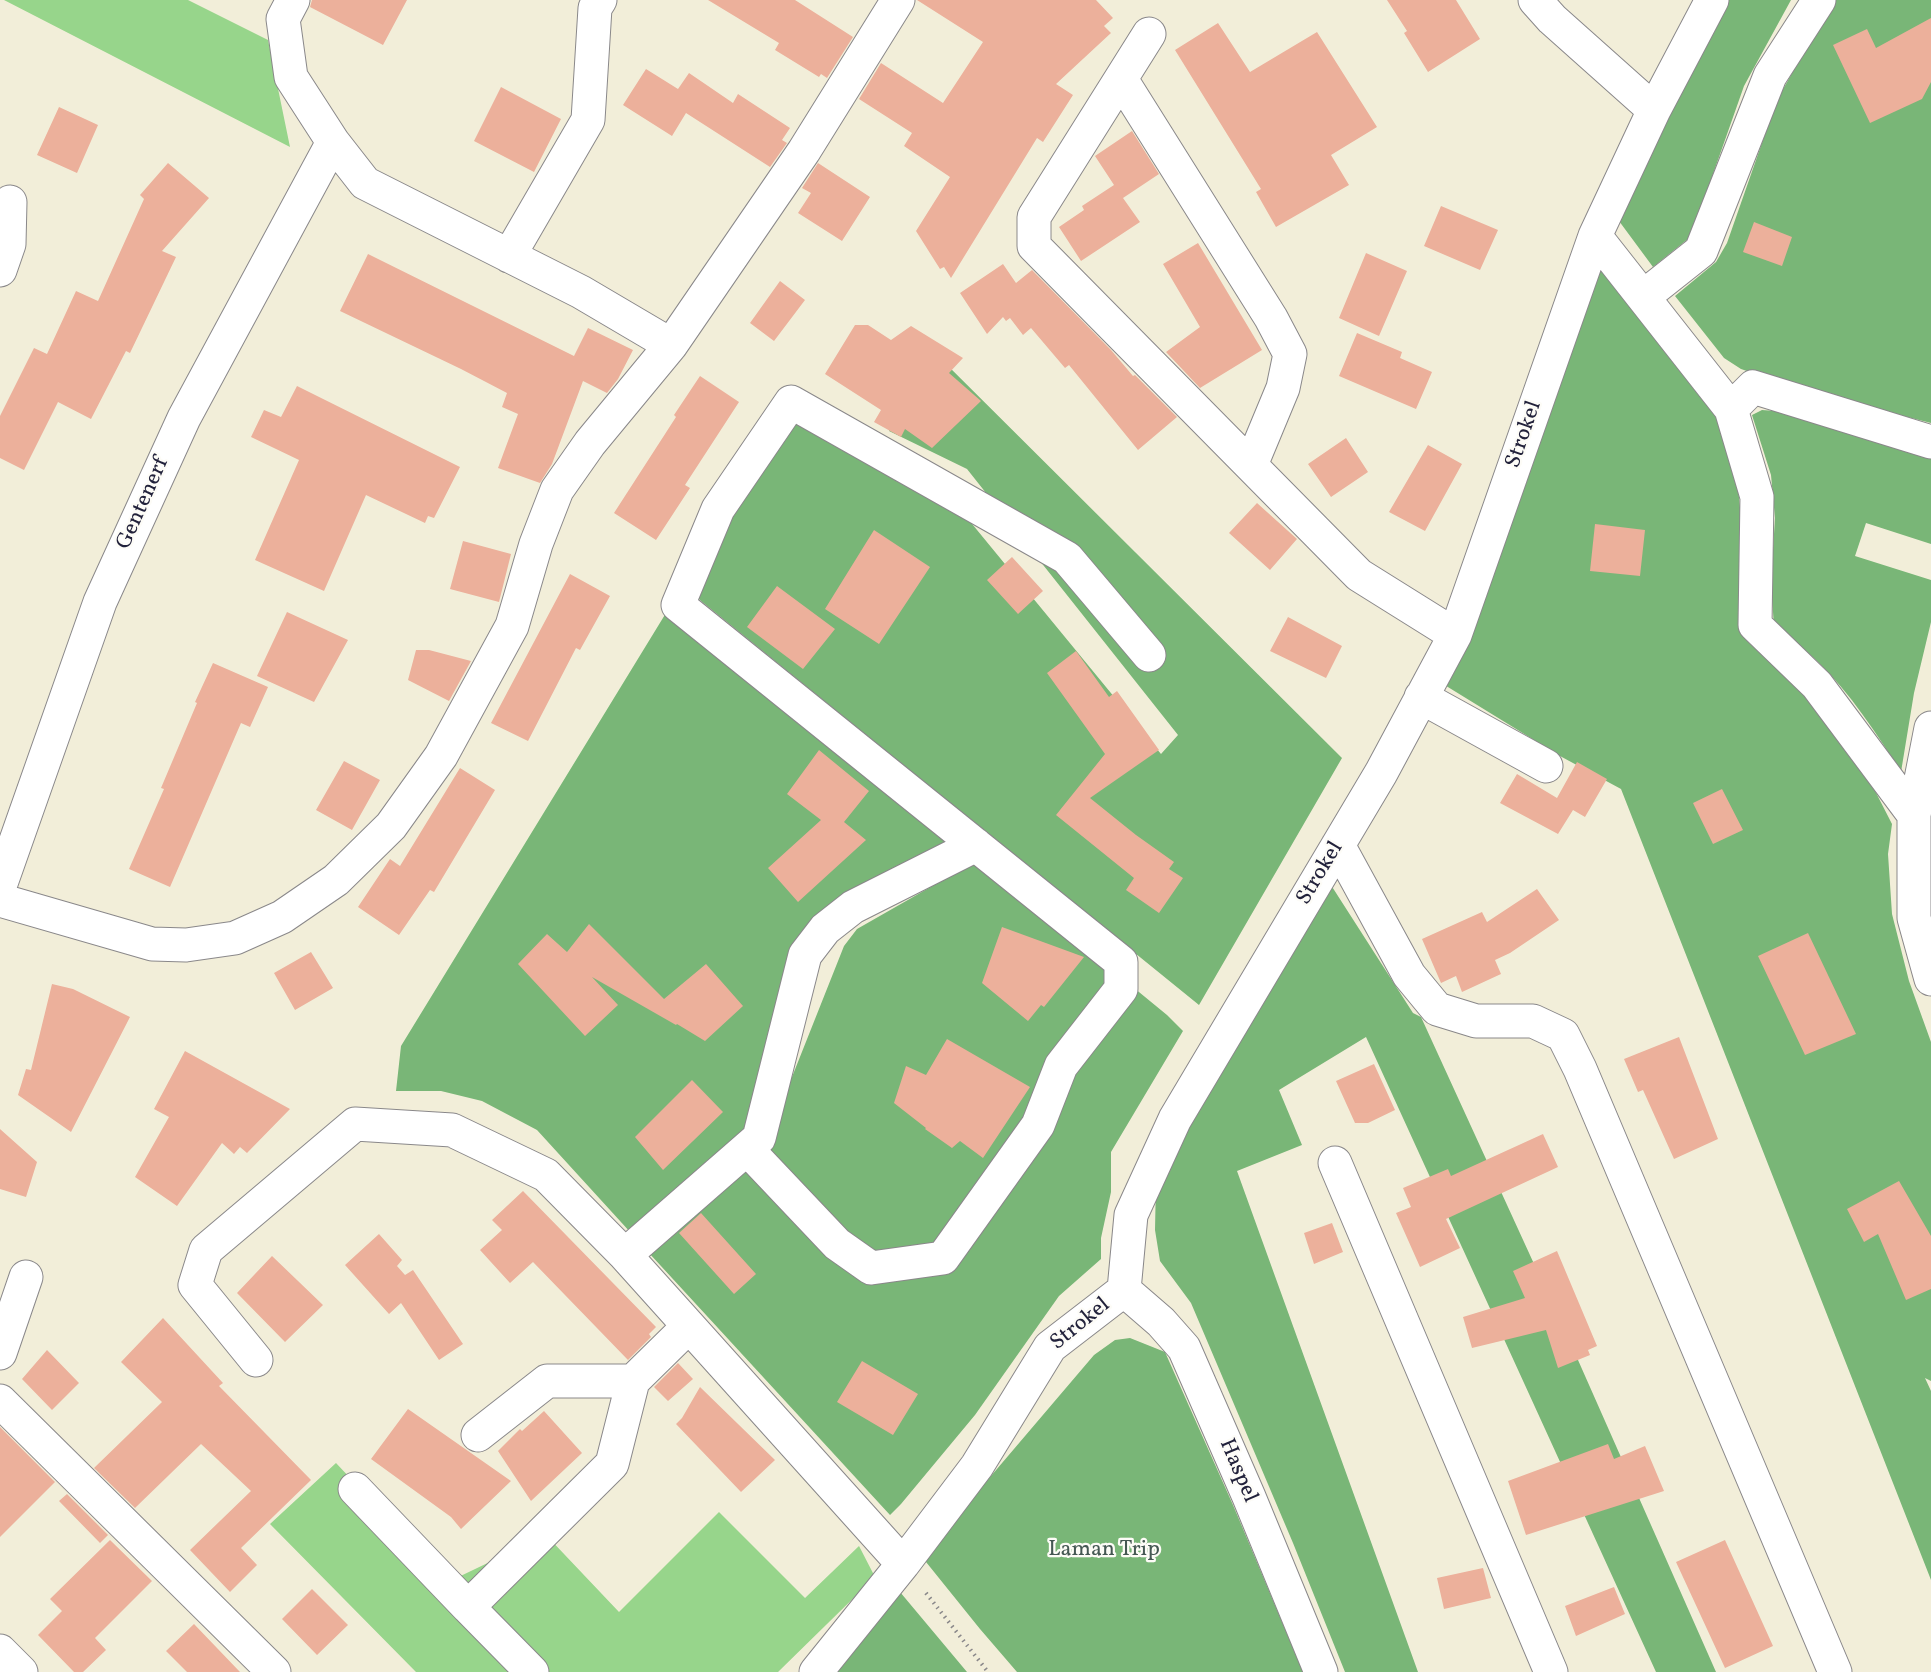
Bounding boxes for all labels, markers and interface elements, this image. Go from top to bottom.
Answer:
street label: Strokel [1501,398,1549,472]
street label: Gentenerf [112,454,176,554]
street label: Strokel [1292,838,1350,910]
street label: Strokel [1046,1293,1116,1357]
street label: Haspel [1212,1435,1262,1507]
park label: Laman Trip [1048,1538,1160,1564]

